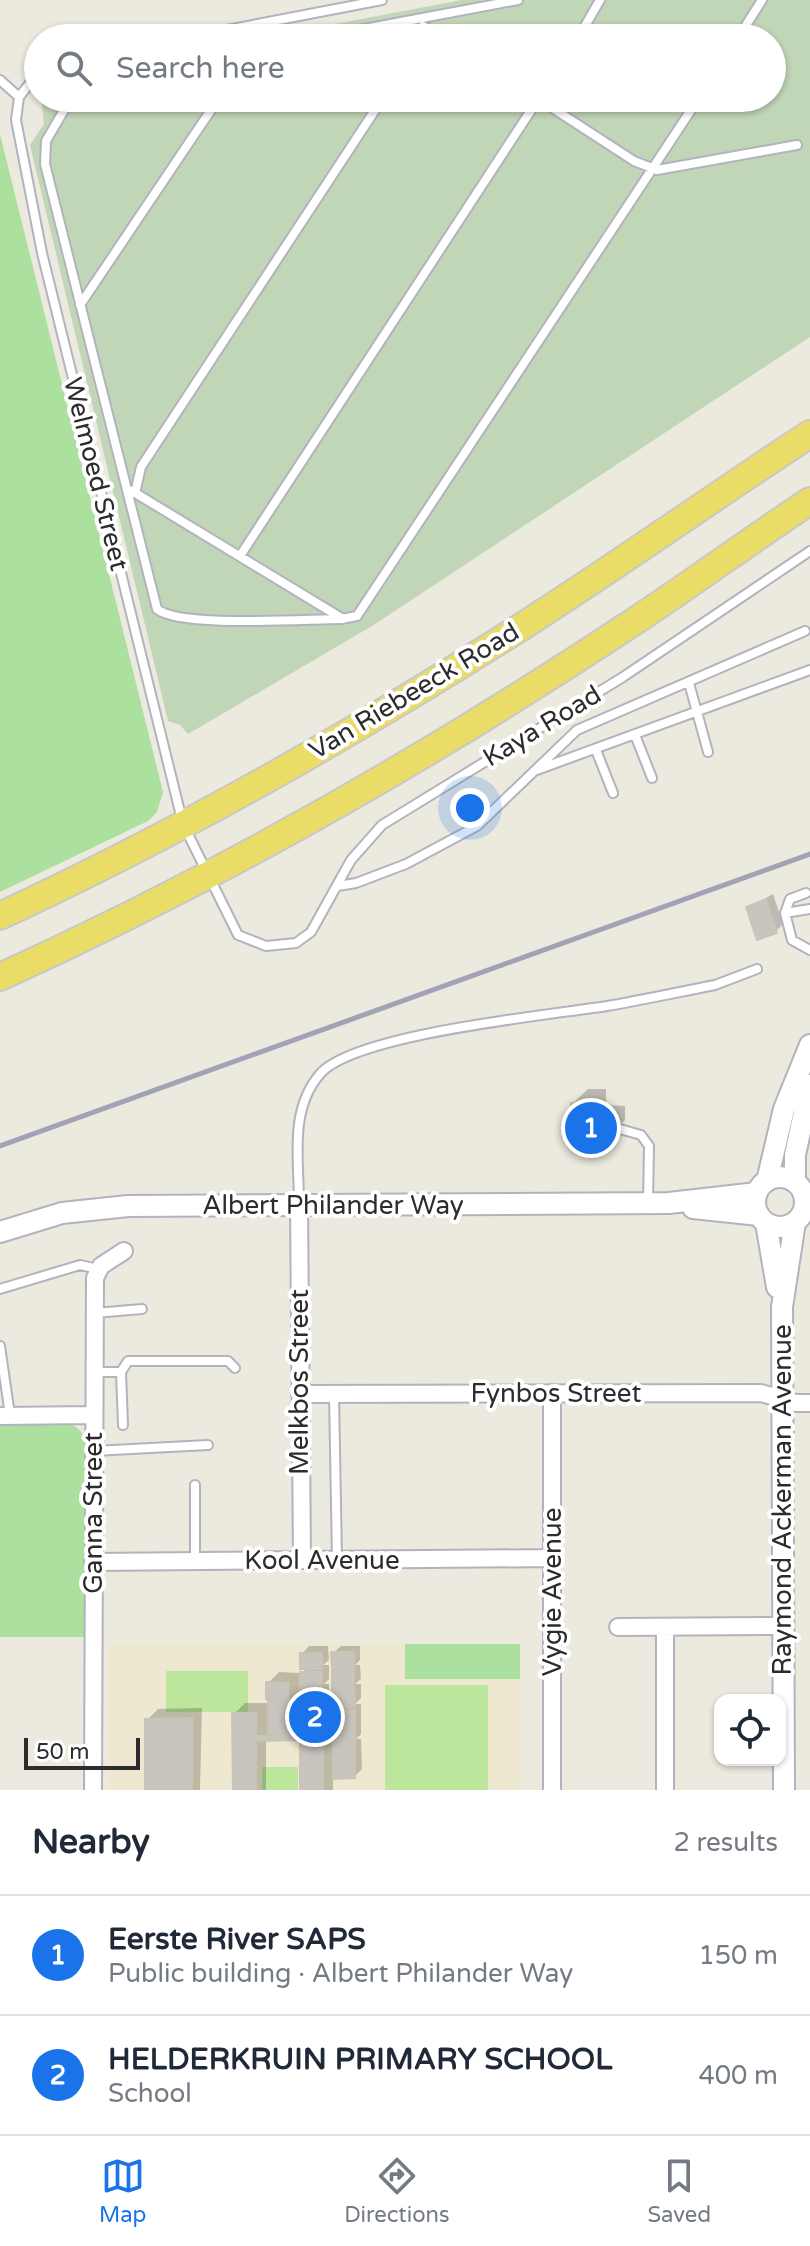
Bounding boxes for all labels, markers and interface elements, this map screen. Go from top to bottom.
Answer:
search box [24,24,786,112]
icon: search [52,46,96,90]
text: Search here [116,50,285,87]
street label: Welmoed Street [57,374,135,574]
street label: Van Riebeeck Road [303,616,525,766]
street label: Kaya Road [477,679,607,773]
your location [450,788,490,828]
pin: 1 [565,1098,617,1158]
street label: Albert Philander Way [202,1190,464,1221]
street label: Melkbos Street [284,1289,315,1475]
street label: Raymond Ackerman Avenue [767,1324,798,1676]
street label: Fynbos Street [471,1378,642,1409]
street label: Ganna Street [78,1432,109,1594]
street label: Vygie Avenue [537,1508,568,1676]
street label: Kool Avenue [244,1545,400,1576]
pin: 2 [289,1687,341,1747]
map controls [714,1694,786,1766]
button: locate [714,1694,786,1766]
scale bar [24,1734,140,1770]
text: 50 m [36,1739,90,1765]
text: Nearby [32,1822,150,1863]
text: 2 results [673,1827,778,1858]
text: Eerste River SAPS [108,1921,366,1958]
text: 1 [50,1940,66,1971]
text: 150 m [698,1940,778,1971]
text: Public building · Albert Philander Way [108,1958,573,1989]
text: HELDERKRUIN PRIMARY SCHOOL [108,2041,612,2078]
text: 2 [50,2060,66,2091]
text: 400 m [698,2060,778,2091]
text: School [108,2078,192,2109]
tab: Map [99,2154,146,2228]
tab: Directions [344,2154,450,2228]
tab: Saved [647,2154,711,2228]

